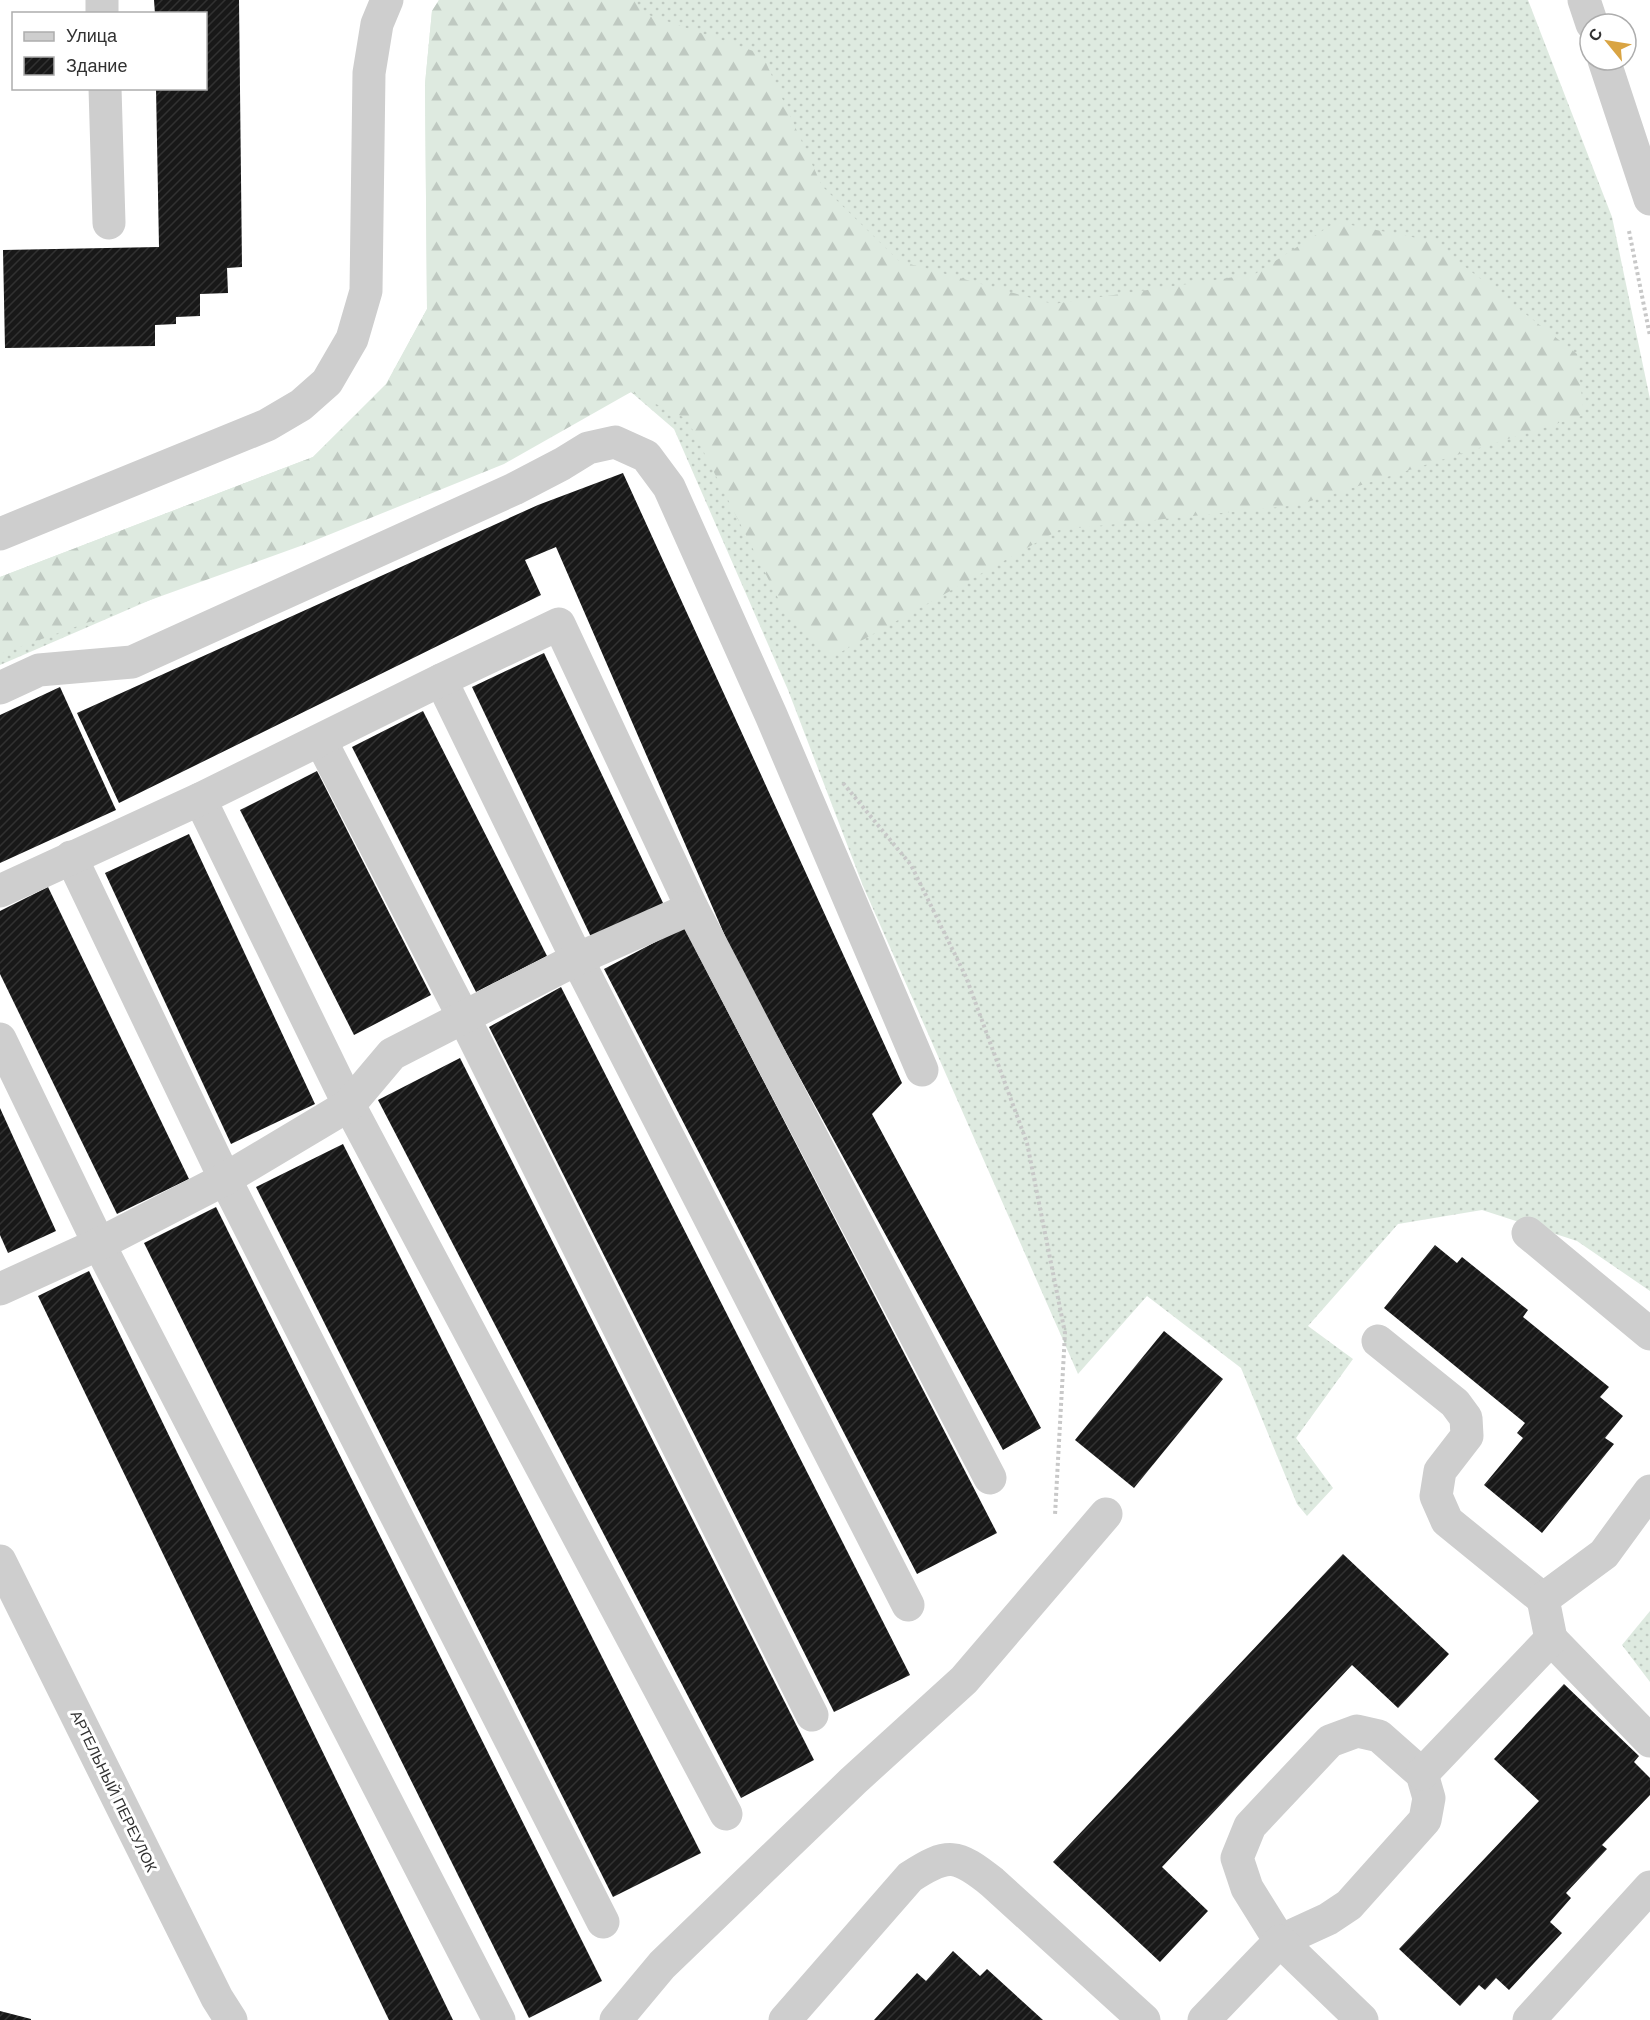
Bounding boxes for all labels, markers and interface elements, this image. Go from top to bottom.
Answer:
legend [12,12,207,90]
north arrow [1578,12,1638,72]
text: С [1585,25,1606,44]
text: Улица [66,26,118,46]
text: Здание [66,56,127,76]
street label: АРТЕЛЬНЫЙ ПЕРЕУЛОК [67,1708,161,1875]

